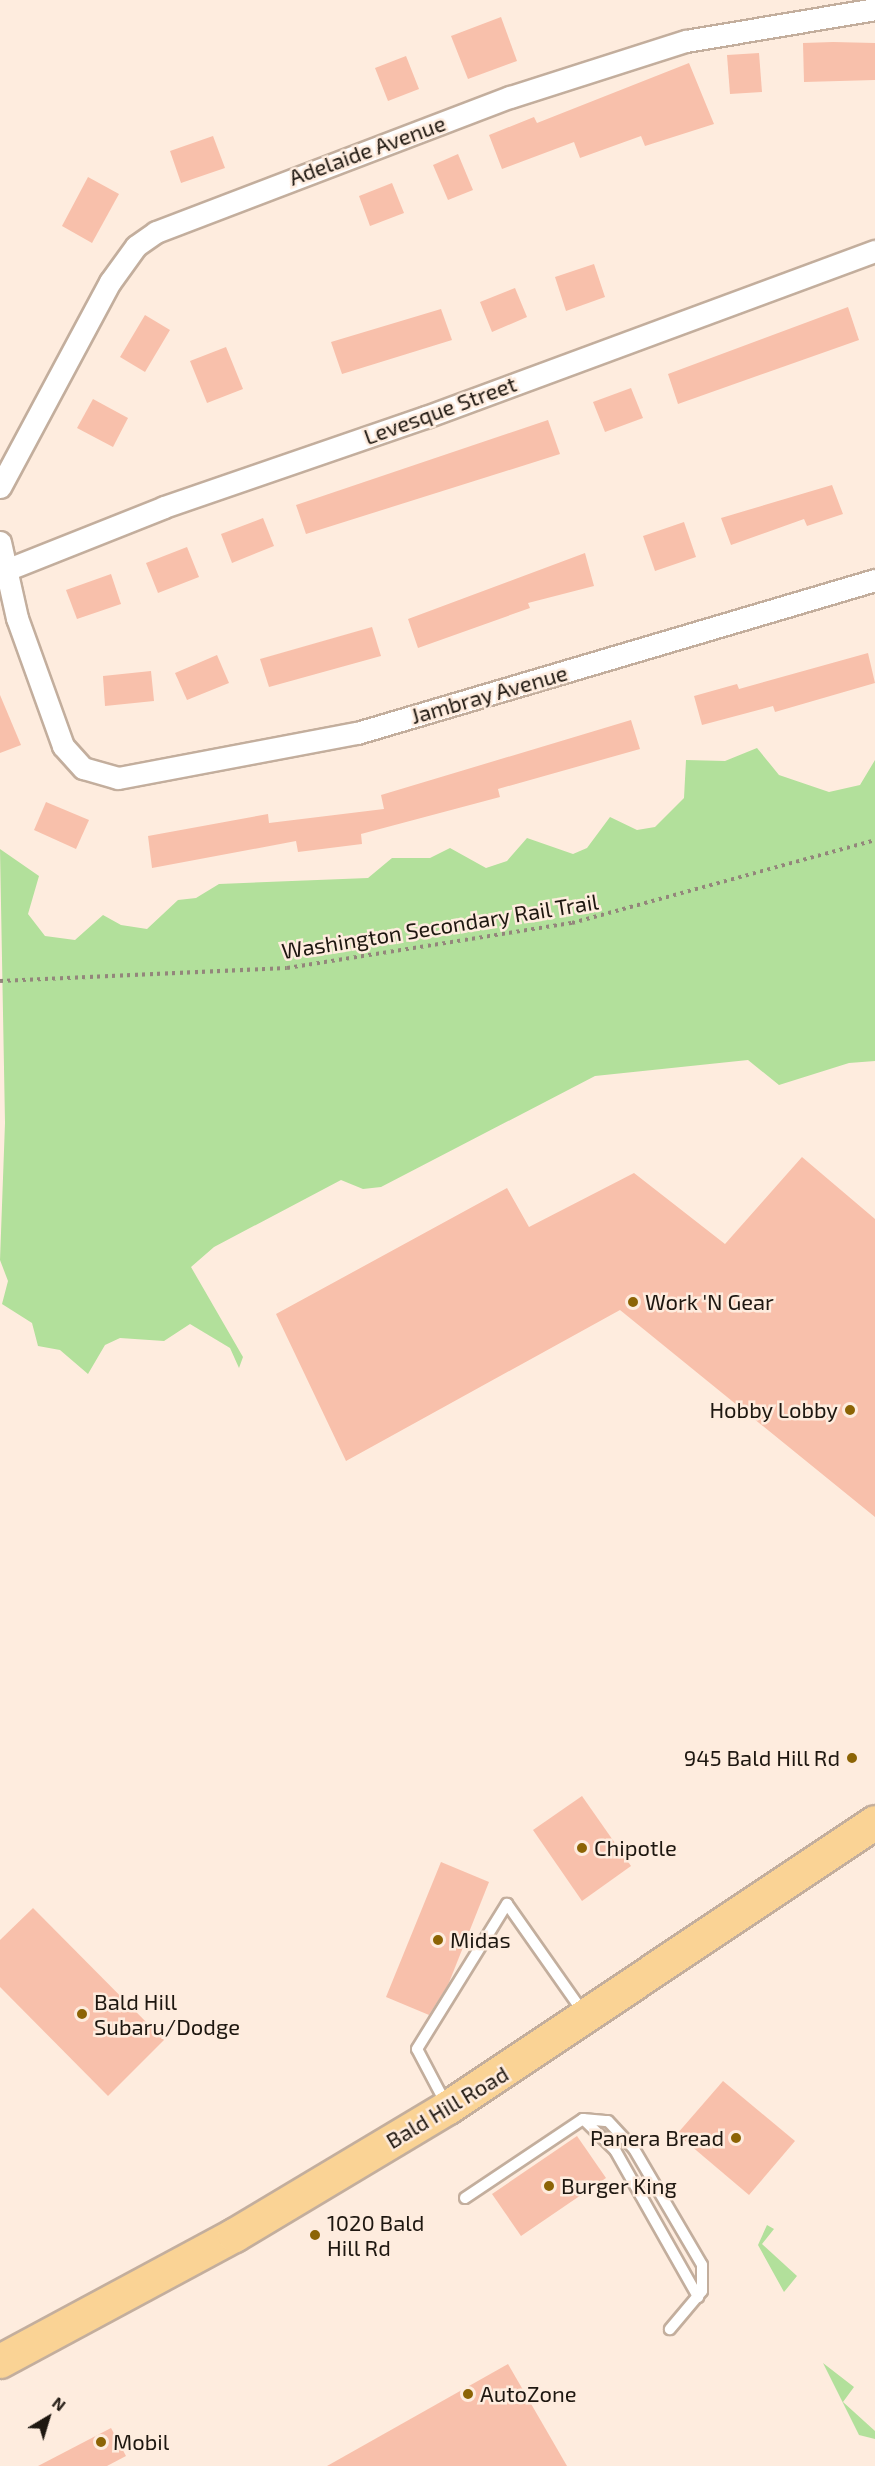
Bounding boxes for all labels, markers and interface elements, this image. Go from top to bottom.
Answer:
street label: Adelaide Avenue [285,109,449,191]
street label: Levesque Street [360,370,520,450]
street label: Jambray Avenue [407,659,571,729]
street label: Washington Secondary Rail Trail [279,888,601,964]
place label: Work 'N Gear [645,1289,774,1315]
marker: Work 'N Gear [626,1295,640,1309]
place label: Hobby Lobby [709,1397,838,1423]
marker: Hobby Lobby [843,1403,857,1417]
place label: 945 Bald Hill Rd [683,1745,840,1771]
marker: 945 Bald Hill Rd [845,1751,859,1765]
place label: Chipotle [594,1835,677,1861]
marker: Chipotle [575,1841,589,1855]
place label: Midas [450,1927,511,1953]
marker: Midas [431,1933,445,1947]
place label: Bald Hill Subaru/Dodge [94,1988,240,2040]
marker: Bald Hill Subaru/Dodge [75,2007,89,2021]
street label: Bald Hill Road [381,2060,513,2154]
place label: Panera Bread [590,2125,724,2151]
marker: Panera Bread [729,2131,743,2145]
place label: Burger King [561,2173,677,2199]
marker: Burger King [542,2179,556,2193]
place label: 1020 Bald Hill Rd [327,2209,424,2260]
marker: 1020 Bald Hill Rd [308,2228,322,2242]
place label: AutoZone [480,2381,577,2407]
marker: AutoZone [461,2387,475,2401]
north arrow [18,2388,78,2448]
text: N [49,2392,70,2414]
place label: Mobil [113,2429,169,2455]
marker: Mobil [94,2435,108,2449]

